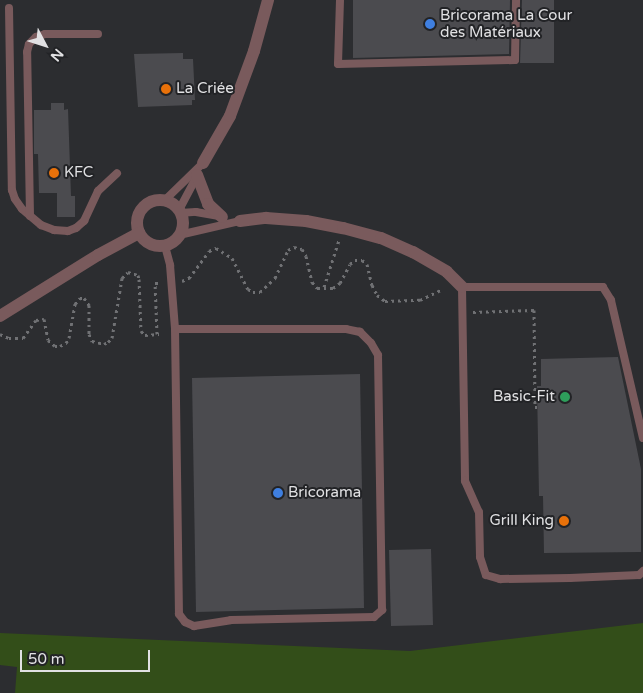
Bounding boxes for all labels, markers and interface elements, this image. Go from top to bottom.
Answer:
place label: Bricorama La Cour des Matériaux [440,6,572,41]
marker: Bricorama La Cour des Matériaux [424,18,436,30]
north arrow [20,20,70,70]
text: N [47,45,67,65]
place label: La Criée [176,80,234,98]
marker: La Criée [160,83,172,95]
place label: KFC [64,164,93,182]
marker: KFC [48,167,60,179]
place label: Basic-Fit [493,388,555,406]
marker: Basic-Fit [559,391,571,403]
place label: Bricorama [288,484,361,502]
marker: Bricorama [272,487,284,499]
place label: Grill King [489,512,554,530]
marker: Grill King [558,515,570,527]
scale bar [22,640,152,672]
text: 50 m [28,650,65,668]

